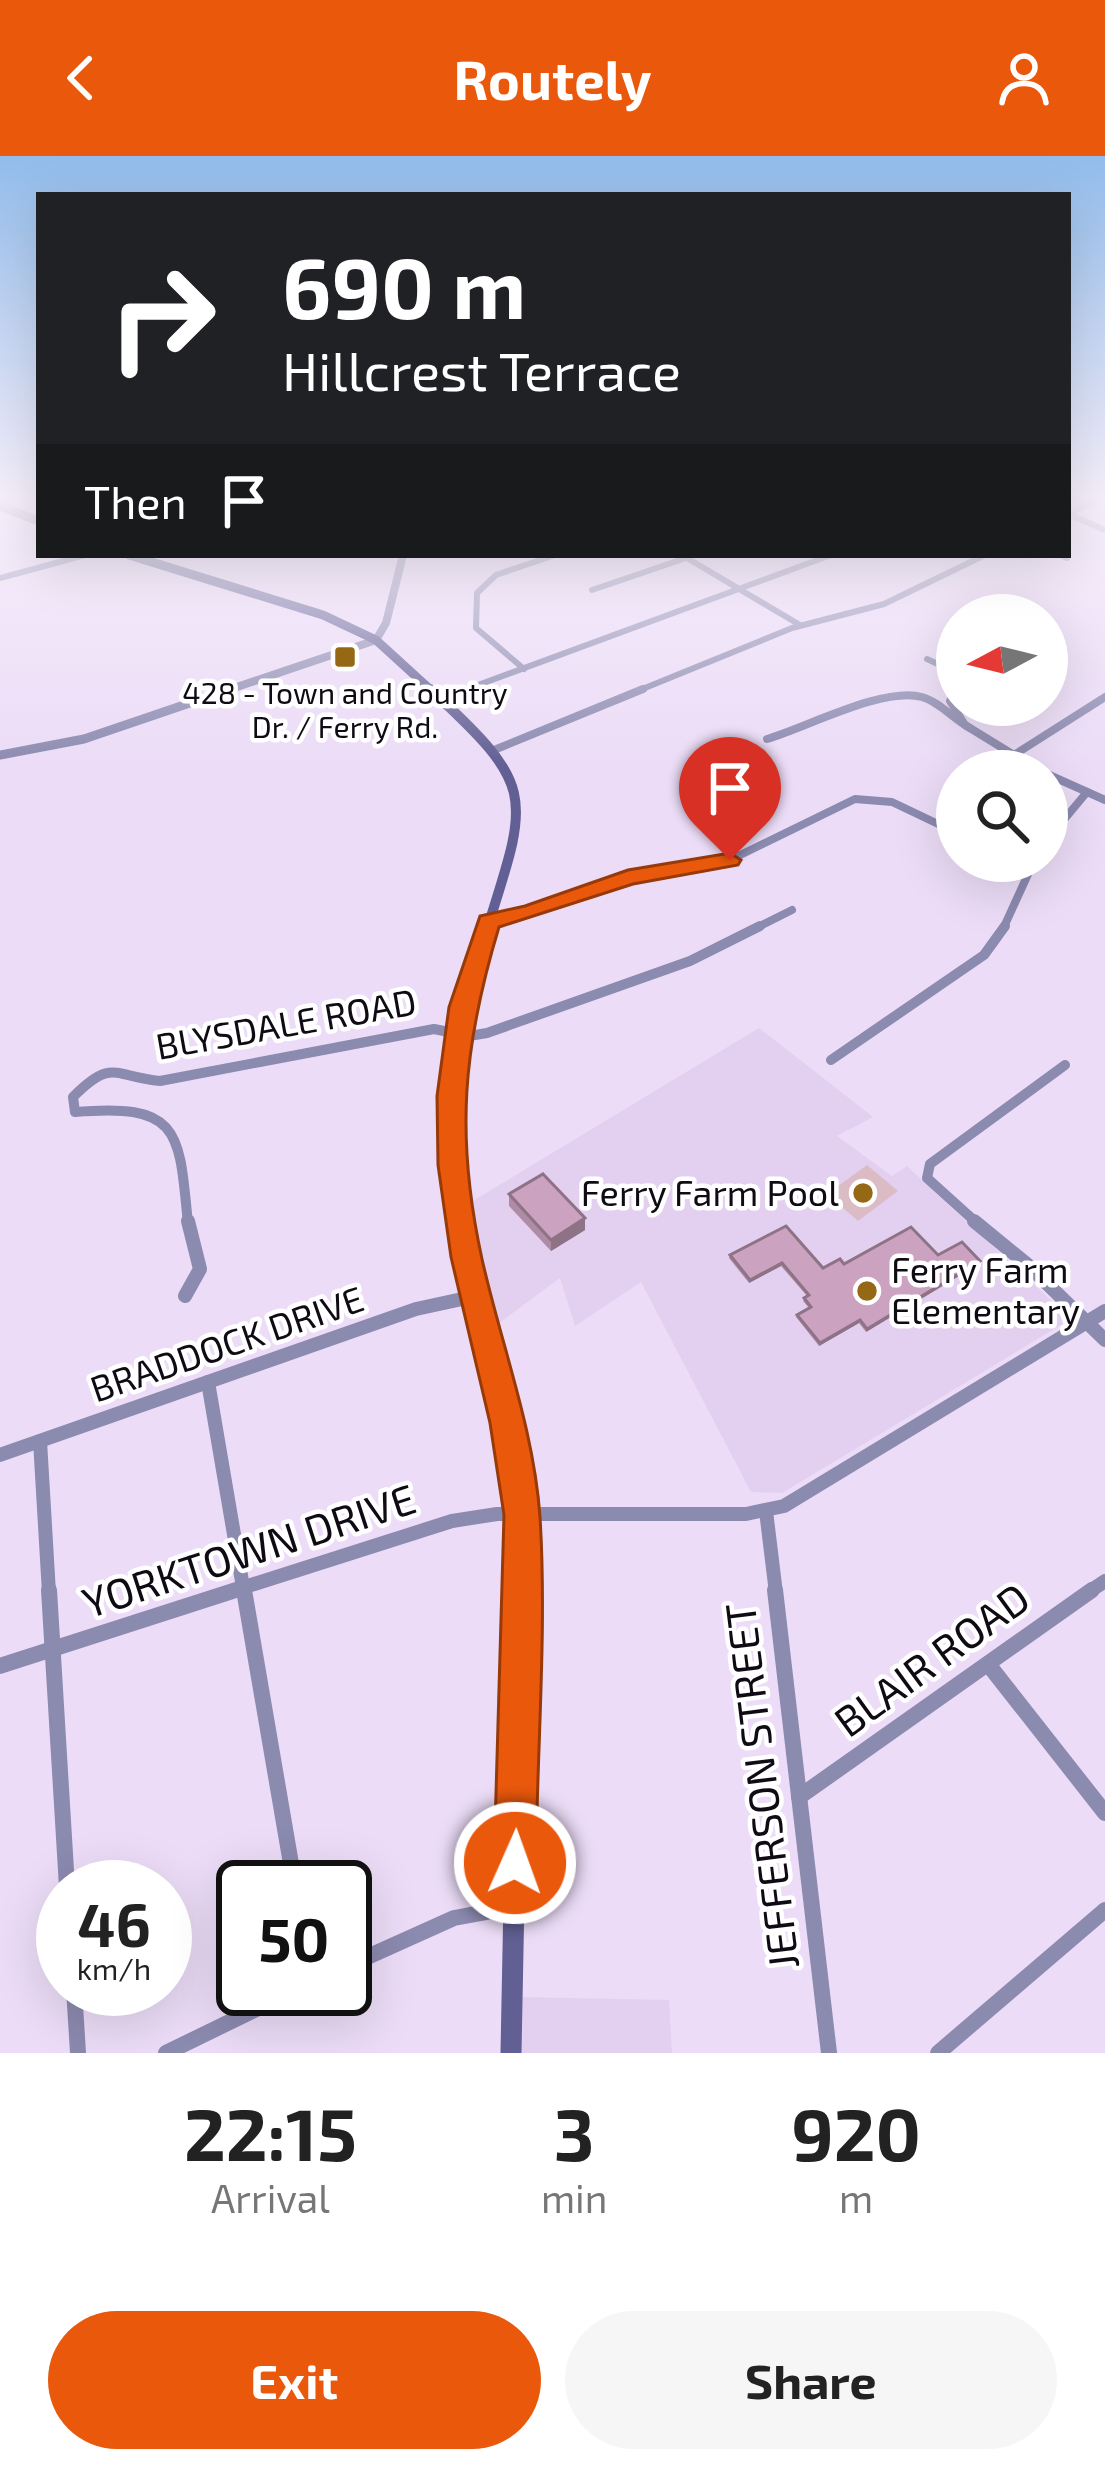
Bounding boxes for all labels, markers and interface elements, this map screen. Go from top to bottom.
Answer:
icon: back [48,45,114,111]
icon: person [991,45,1057,111]
text: Routely [453,46,652,111]
text: 690 m [282,235,526,336]
icon: right [84,240,240,396]
text: Hillcrest Terrace [282,337,681,402]
icon: arrive [211,468,277,534]
text: Then [84,474,187,528]
north arrow [936,594,1068,726]
map controls [936,594,1068,882]
marker: 428 - Town and Country Dr. / Ferry Rd. [332,644,358,670]
place label: 428 - Town and Country Dr. / Ferry Rd. [182,674,508,744]
pin [679,737,781,860]
button: search [936,750,1068,882]
icon: arrive [697,755,763,821]
street label: BLYSDALE ROAD [152,978,419,1067]
place label: Ferry Farm Pool [581,1170,839,1213]
marker: Ferry Farm Pool [850,1180,876,1206]
place label: Ferry Farm Elementary [891,1247,1080,1331]
street label: BRADDOCK DRIVE [84,1276,369,1409]
marker: Ferry Farm Elementary [854,1278,880,1304]
street label: YORKTOWN DRIVE [76,1472,421,1626]
street label: BLAIR ROAD [824,1571,1038,1746]
street label: JEFFERSON STREET [713,1600,807,1972]
position arrow [452,1800,578,1926]
speed limit sign: 50 [216,1860,372,2016]
text: 46 [77,1887,151,1959]
text: km/h [77,1950,151,1986]
text: 22:15 [184,2089,357,2175]
text: 3 [554,2089,595,2175]
text: 920 [791,2089,921,2175]
text: Arrival [211,2174,330,2221]
text: min [541,2174,607,2221]
text: m [839,2174,873,2221]
button: Exit [48,2311,541,2449]
button: Share [565,2311,1057,2449]

